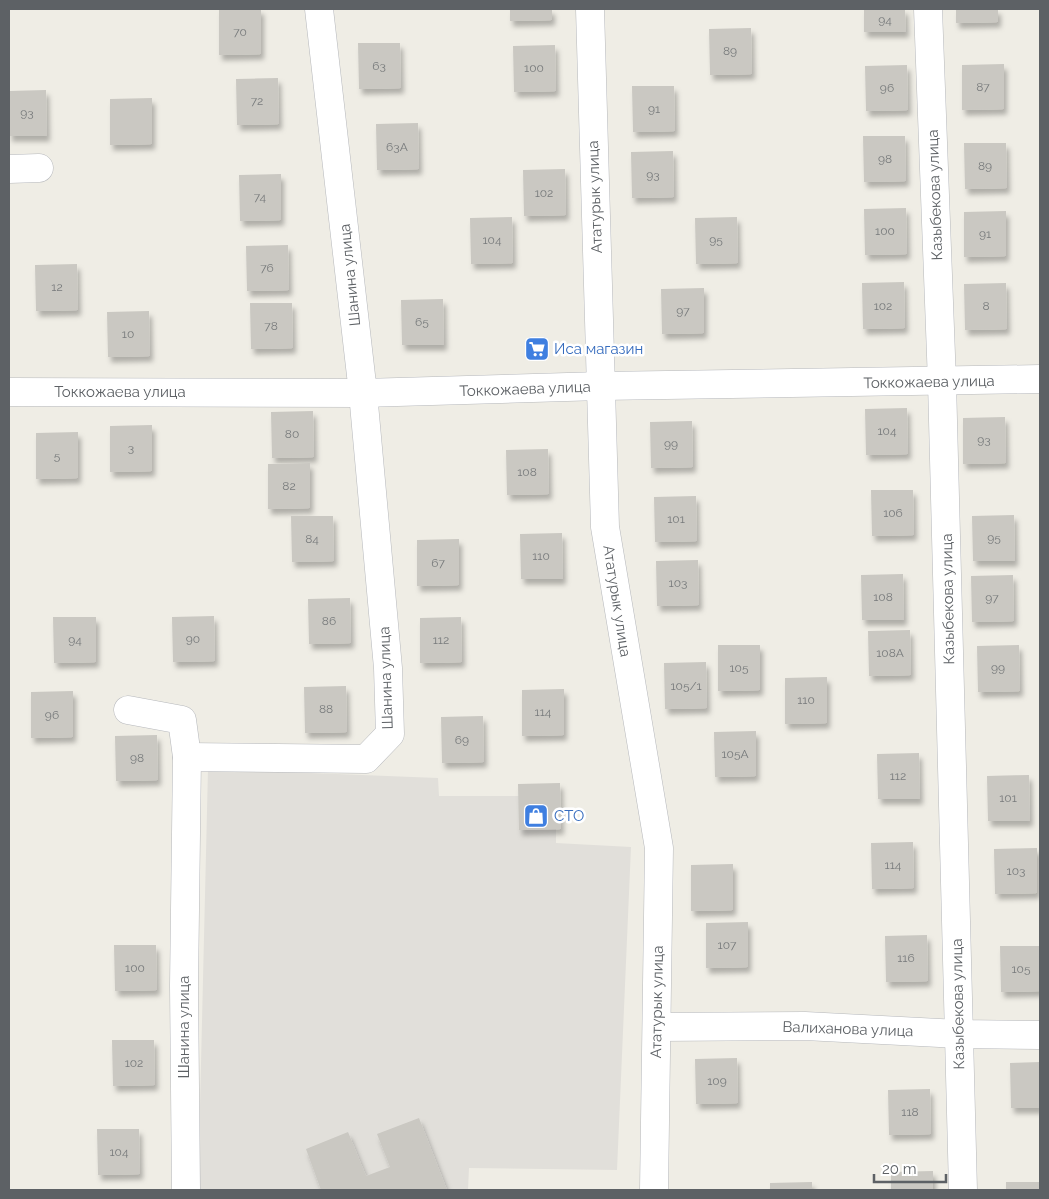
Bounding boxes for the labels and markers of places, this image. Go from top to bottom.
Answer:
supermarket icon: Иса магазин [524,336,550,362]
place label: Иса магазин [554,340,643,358]
shop icon: СТО [523,803,549,829]
place label: СТО [554,807,584,825]

